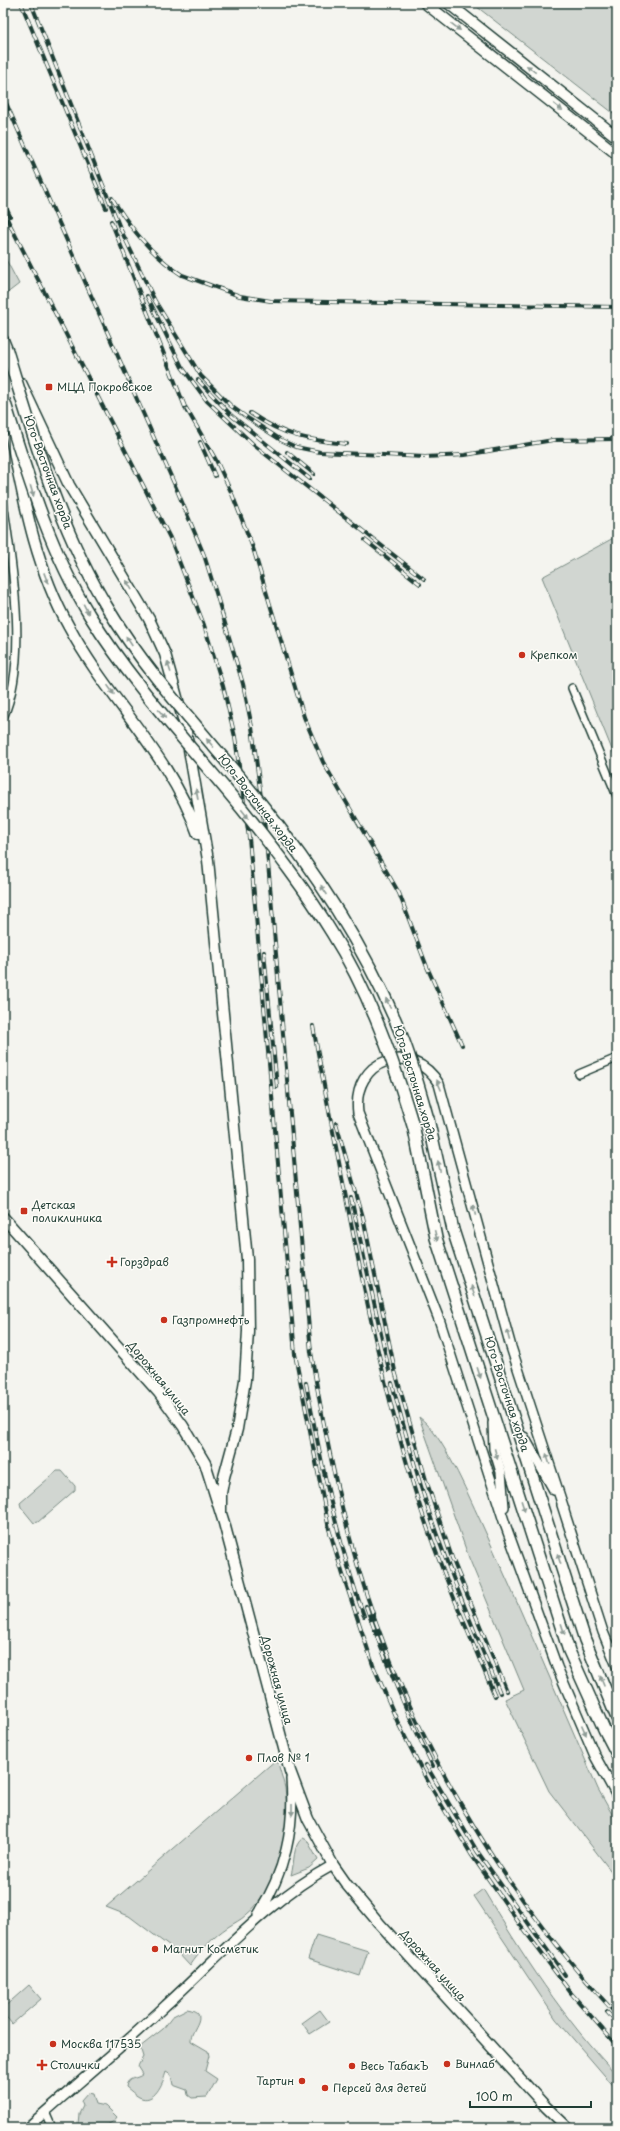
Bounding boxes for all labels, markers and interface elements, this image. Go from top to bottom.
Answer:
one-way arrow [450,23,461,31]
one-way arrow [526,65,537,74]
one-way arrow [552,103,563,112]
place label: МЦД Покровское [57,378,153,395]
marker: МЦД Покровское [44,382,54,392]
street label: Юго-Восточная хорда [20,412,77,531]
one-way arrow [29,485,35,497]
one-way arrow [44,572,50,584]
one-way arrow [125,579,132,591]
one-way arrow [83,603,90,614]
one-way arrow [125,636,133,647]
place label: Крепком [530,646,578,663]
marker: Крепком [517,650,527,660]
one-way arrow [166,661,172,673]
one-way arrow [106,685,114,695]
one-way arrow [158,708,167,719]
one-way arrow [206,737,215,748]
street label: Юго-Восточная хорда [215,750,302,855]
one-way arrow [193,788,199,800]
one-way arrow [241,808,250,819]
one-way arrow [320,885,328,895]
one-way arrow [385,997,391,1008]
street label: Юго-Восточная хорда [390,1023,441,1143]
one-way arrow [435,1078,441,1090]
one-way arrow [435,1160,441,1172]
place label: Детская поликлиника [31,1196,102,1226]
one-way arrow [471,1203,477,1215]
marker: Детская поликлиника [19,1206,29,1216]
one-way arrow [433,1230,439,1242]
place label: Горздрав [120,1253,169,1270]
marker: Горздрав [107,1257,117,1267]
one-way arrow [470,1285,476,1297]
place label: Газпромнефть [172,1311,249,1328]
marker: Газпромнефть [159,1315,169,1325]
one-way arrow [505,1329,511,1341]
street label: Юго-Восточная хорда [481,1334,534,1454]
street label: Дорожная улица [123,1336,195,1419]
one-way arrow [476,1367,482,1379]
one-way arrow [493,1448,499,1460]
one-way arrow [545,1452,551,1464]
one-way arrow [520,1500,526,1512]
one-way arrow [556,1552,562,1564]
one-way arrow [560,1624,566,1636]
street label: Дорожная улица [257,1633,298,1726]
one-way arrow [599,1675,605,1687]
one-way arrow [581,1725,587,1737]
place label: Плов № 1 [257,1749,310,1766]
marker: Плов № 1 [244,1753,254,1763]
one-way arrow [289,1804,295,1817]
street label: Дорожная улица [396,1924,470,2004]
place label: Магнит Косметик [163,1940,259,1957]
marker: Магнит Косметик [150,1944,160,1954]
place label: Москва 117535 [61,2035,141,2052]
marker: Москва 117535 [48,2039,58,2049]
place label: Винлаб [455,2055,495,2072]
place label: Столички [50,2056,100,2073]
place label: Весь ТабакЪ [360,2057,429,2074]
marker: Винлаб [442,2059,452,2069]
marker: Столички [37,2060,47,2070]
marker: Весь ТабакЪ [347,2061,357,2071]
place label: Тартин [256,2072,294,2089]
marker: Тартин [297,2076,307,2086]
place label: Персей для детей [333,2079,427,2096]
marker: Персей для детей [320,2083,330,2093]
scale bar [470,2083,591,2109]
text: 100 m [476,2087,513,2105]

